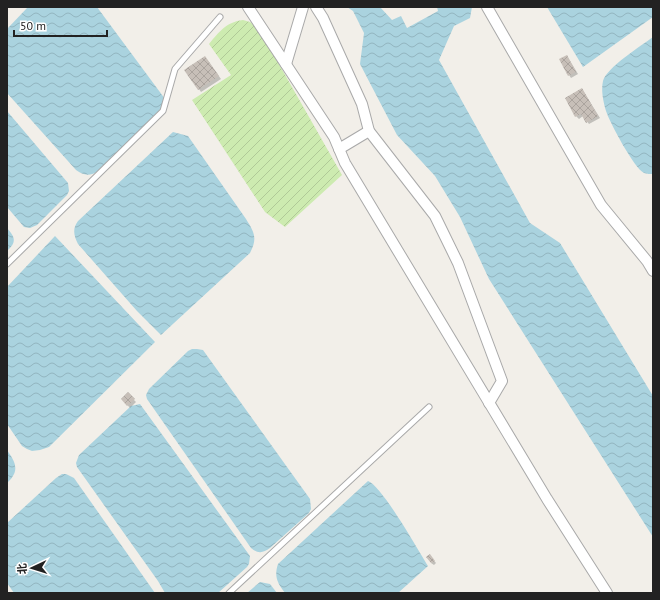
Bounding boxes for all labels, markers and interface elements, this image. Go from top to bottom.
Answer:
scale bar [14,12,107,38]
text: 50 m [20,18,46,33]
north arrow [12,548,52,588]
text: 北 [15,563,29,575]

